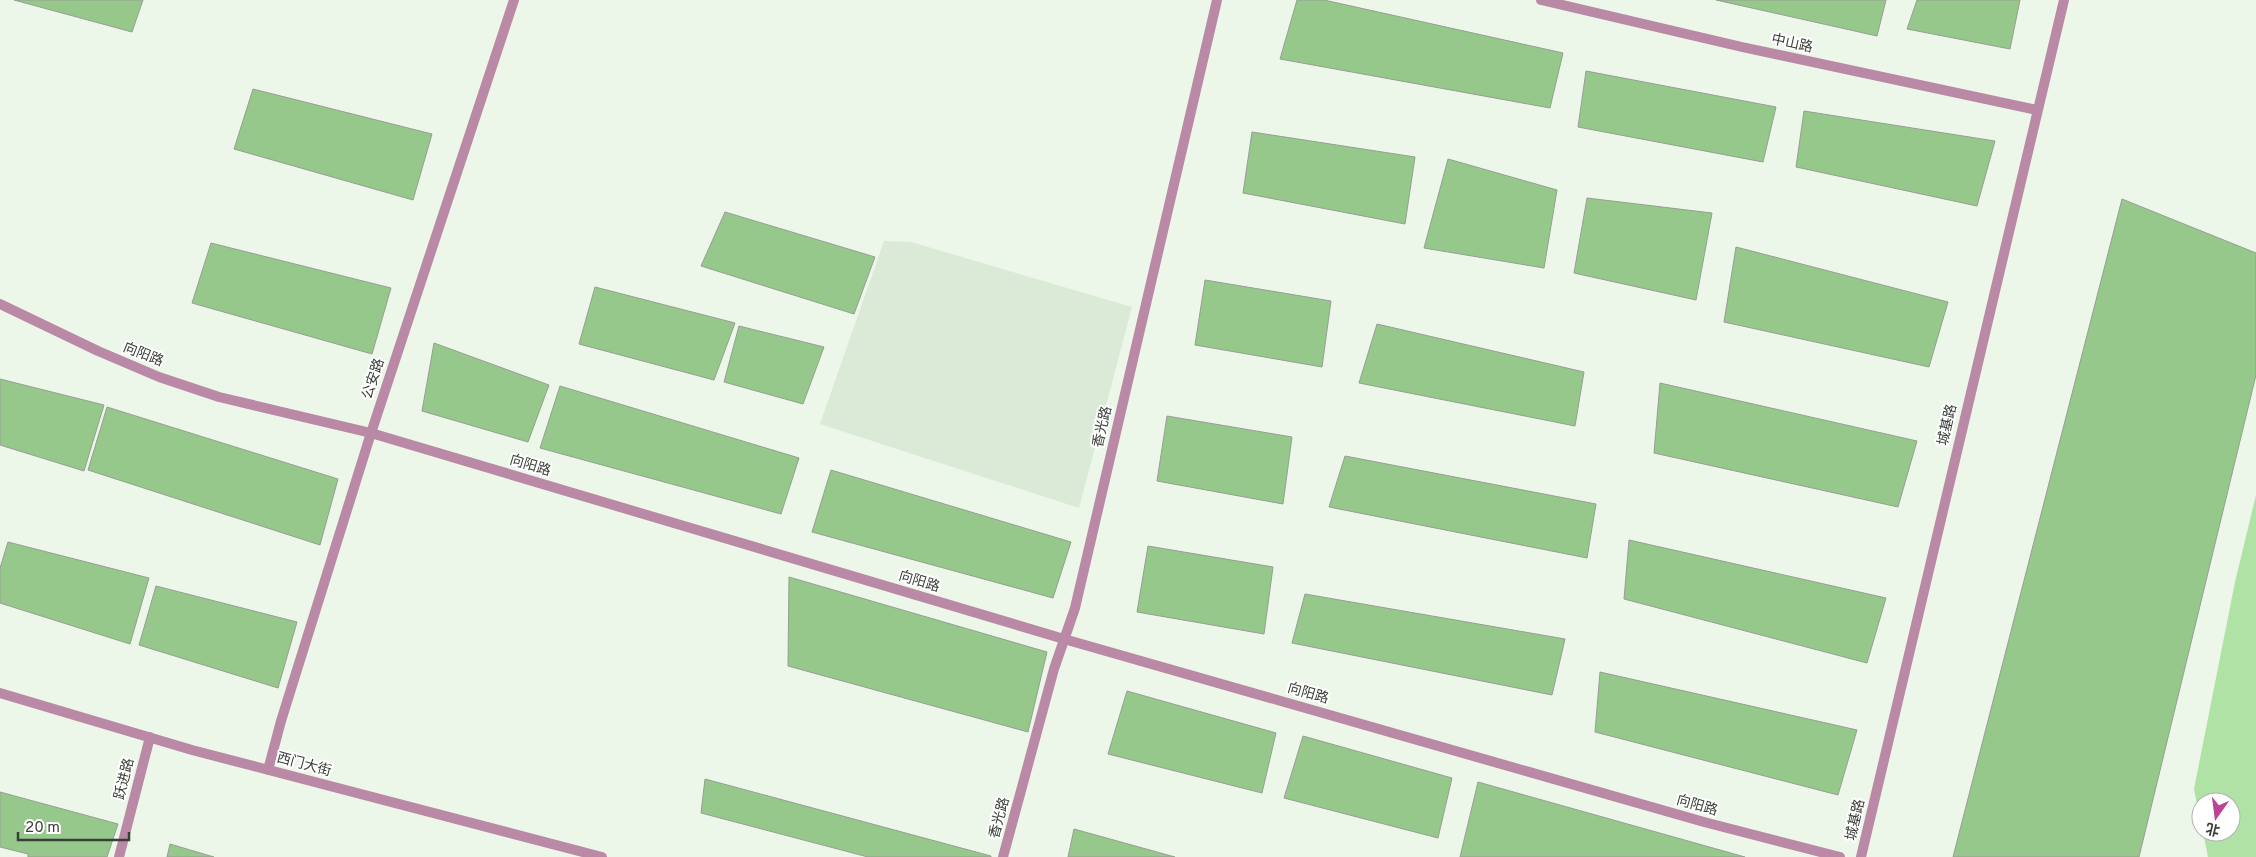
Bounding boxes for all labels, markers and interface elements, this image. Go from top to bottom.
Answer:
street label: 中山路 [1770,31,1814,57]
street label: 向阳路 [120,339,166,371]
street label: 公安路 [359,356,389,402]
street label: 城基路 [1935,403,1961,447]
street label: 香光路 [1090,405,1116,449]
street label: 向阳路 [507,452,553,480]
street label: 向阳路 [896,568,942,596]
street label: 向阳路 [1285,680,1331,708]
street label: 西门大街 [275,750,333,780]
street label: 跃进路 [112,757,138,801]
street label: 向阳路 [1674,792,1720,820]
north arrow [2191,792,2241,842]
street label: 香光路 [986,796,1014,840]
street label: 城基路 [1843,798,1869,842]
scale bar [18,810,129,842]
text: 北 [2204,818,2222,838]
text: 20 m [25,819,60,838]

